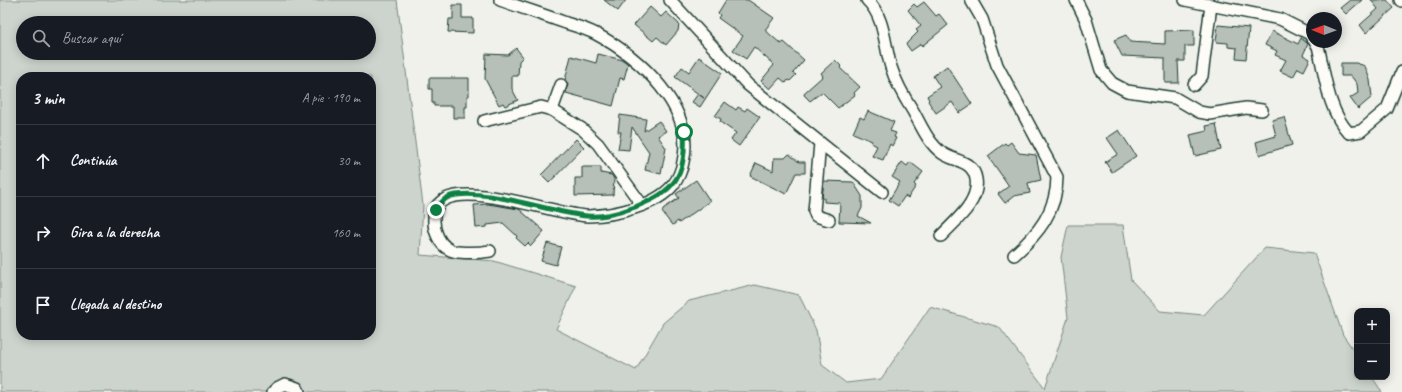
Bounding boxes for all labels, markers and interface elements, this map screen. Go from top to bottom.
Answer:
north arrow [1306,12,1342,48]
search box [16,16,376,60]
icon: search [30,27,52,49]
text: Buscar aquí [62,29,121,48]
text: 3 min [32,88,65,109]
text: A pie · 190 m [302,90,360,106]
route start [675,123,693,141]
icon: ahead [32,150,54,172]
text: Continúa [70,151,117,170]
text: 30 m [338,153,360,169]
route end [427,201,445,219]
icon: right [32,222,54,244]
text: Gira a la derecha [70,223,159,242]
text: 160 m [332,225,360,241]
icon: arrive [32,294,54,316]
text: Llegada al destino [70,295,161,314]
map controls [1354,308,1390,380]
button: + [1354,308,1390,344]
button: − [1354,344,1390,380]

